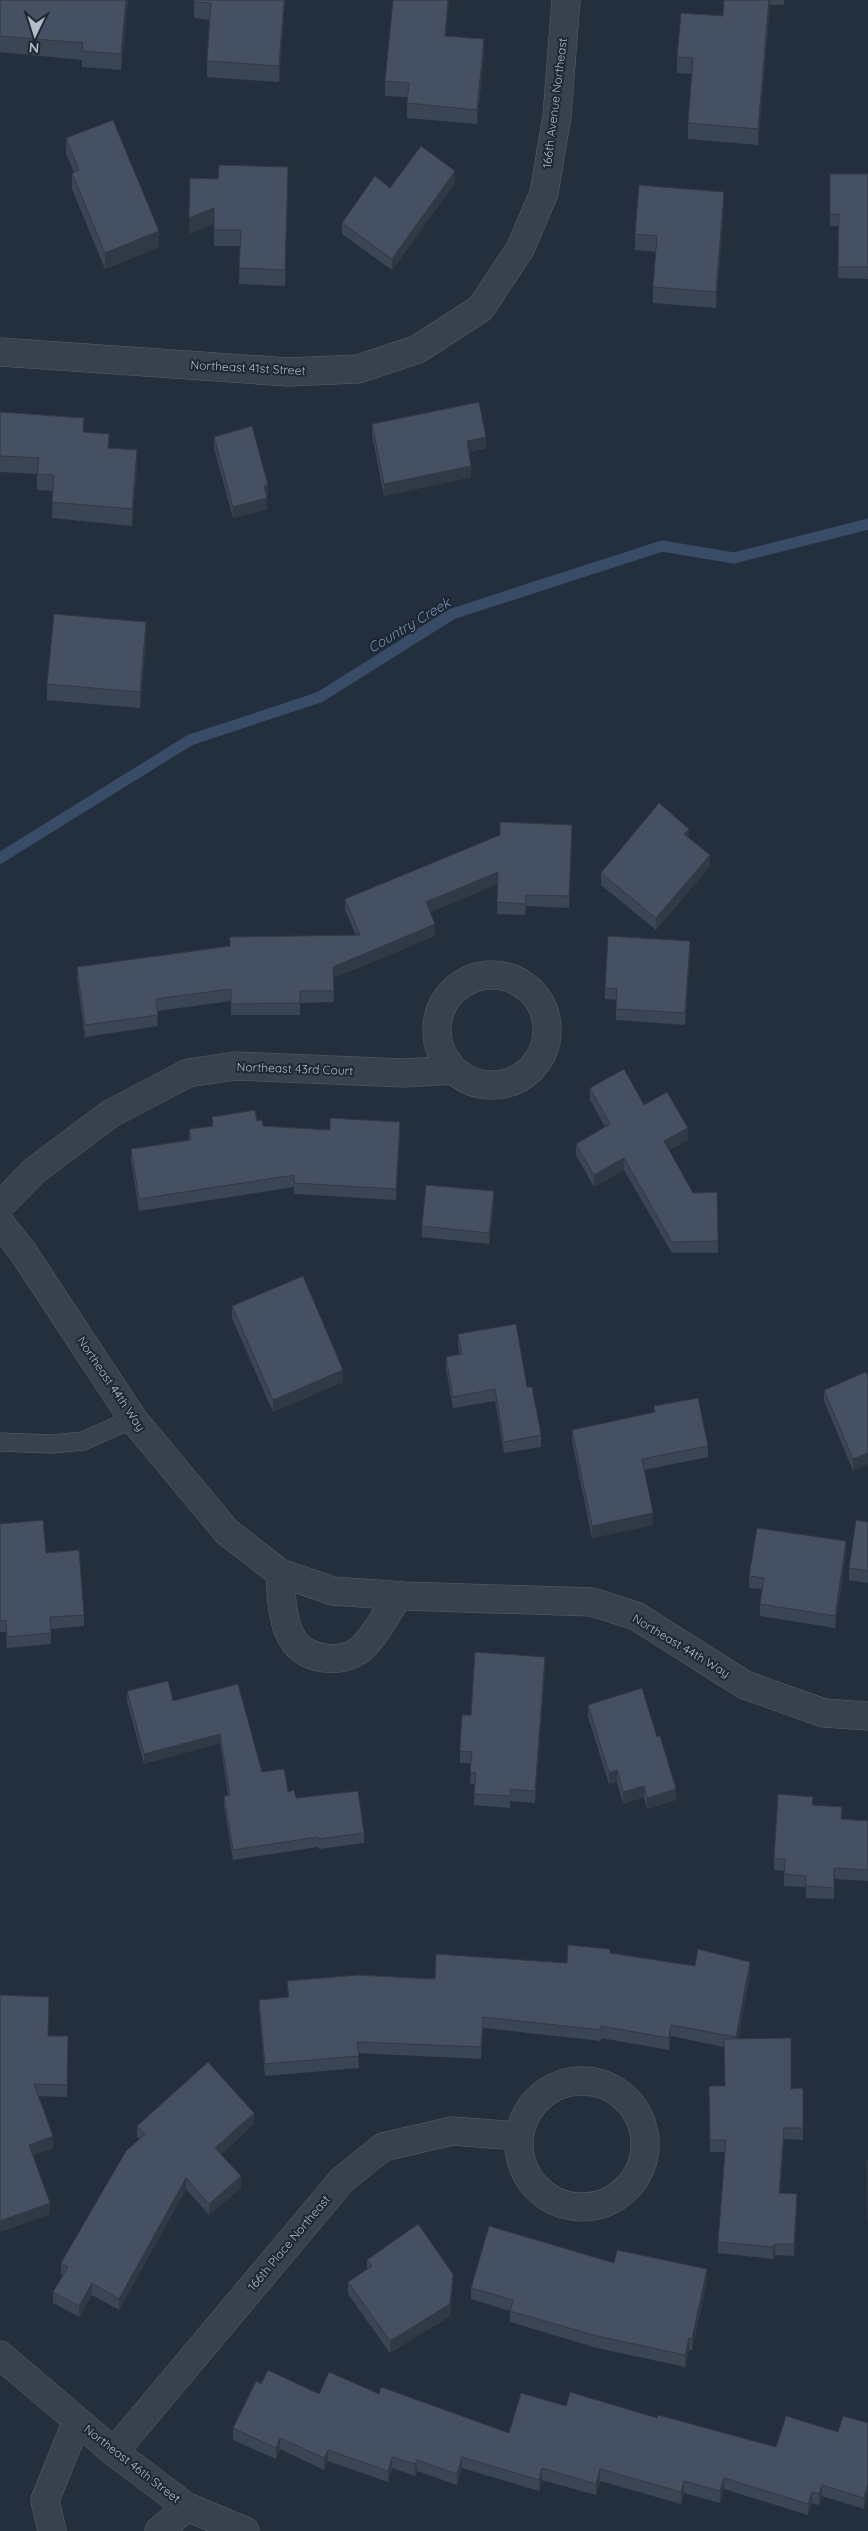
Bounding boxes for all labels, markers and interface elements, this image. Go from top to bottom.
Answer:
north arrow [10,10,60,60]
street label: 166th Avenue Northeast [539,37,570,169]
text: N [28,39,40,57]
street label: Northeast 41st Street [190,357,306,378]
water label: Country Creek [364,593,455,657]
street label: Northeast 43rd Court [236,1059,354,1078]
street label: Northeast 44th Way [74,1334,149,1434]
street label: Northeast 44th Way [630,1611,733,1681]
street label: 166th Place Northeast [244,2192,333,2294]
street label: Northeast 46th Street [81,2421,184,2506]

